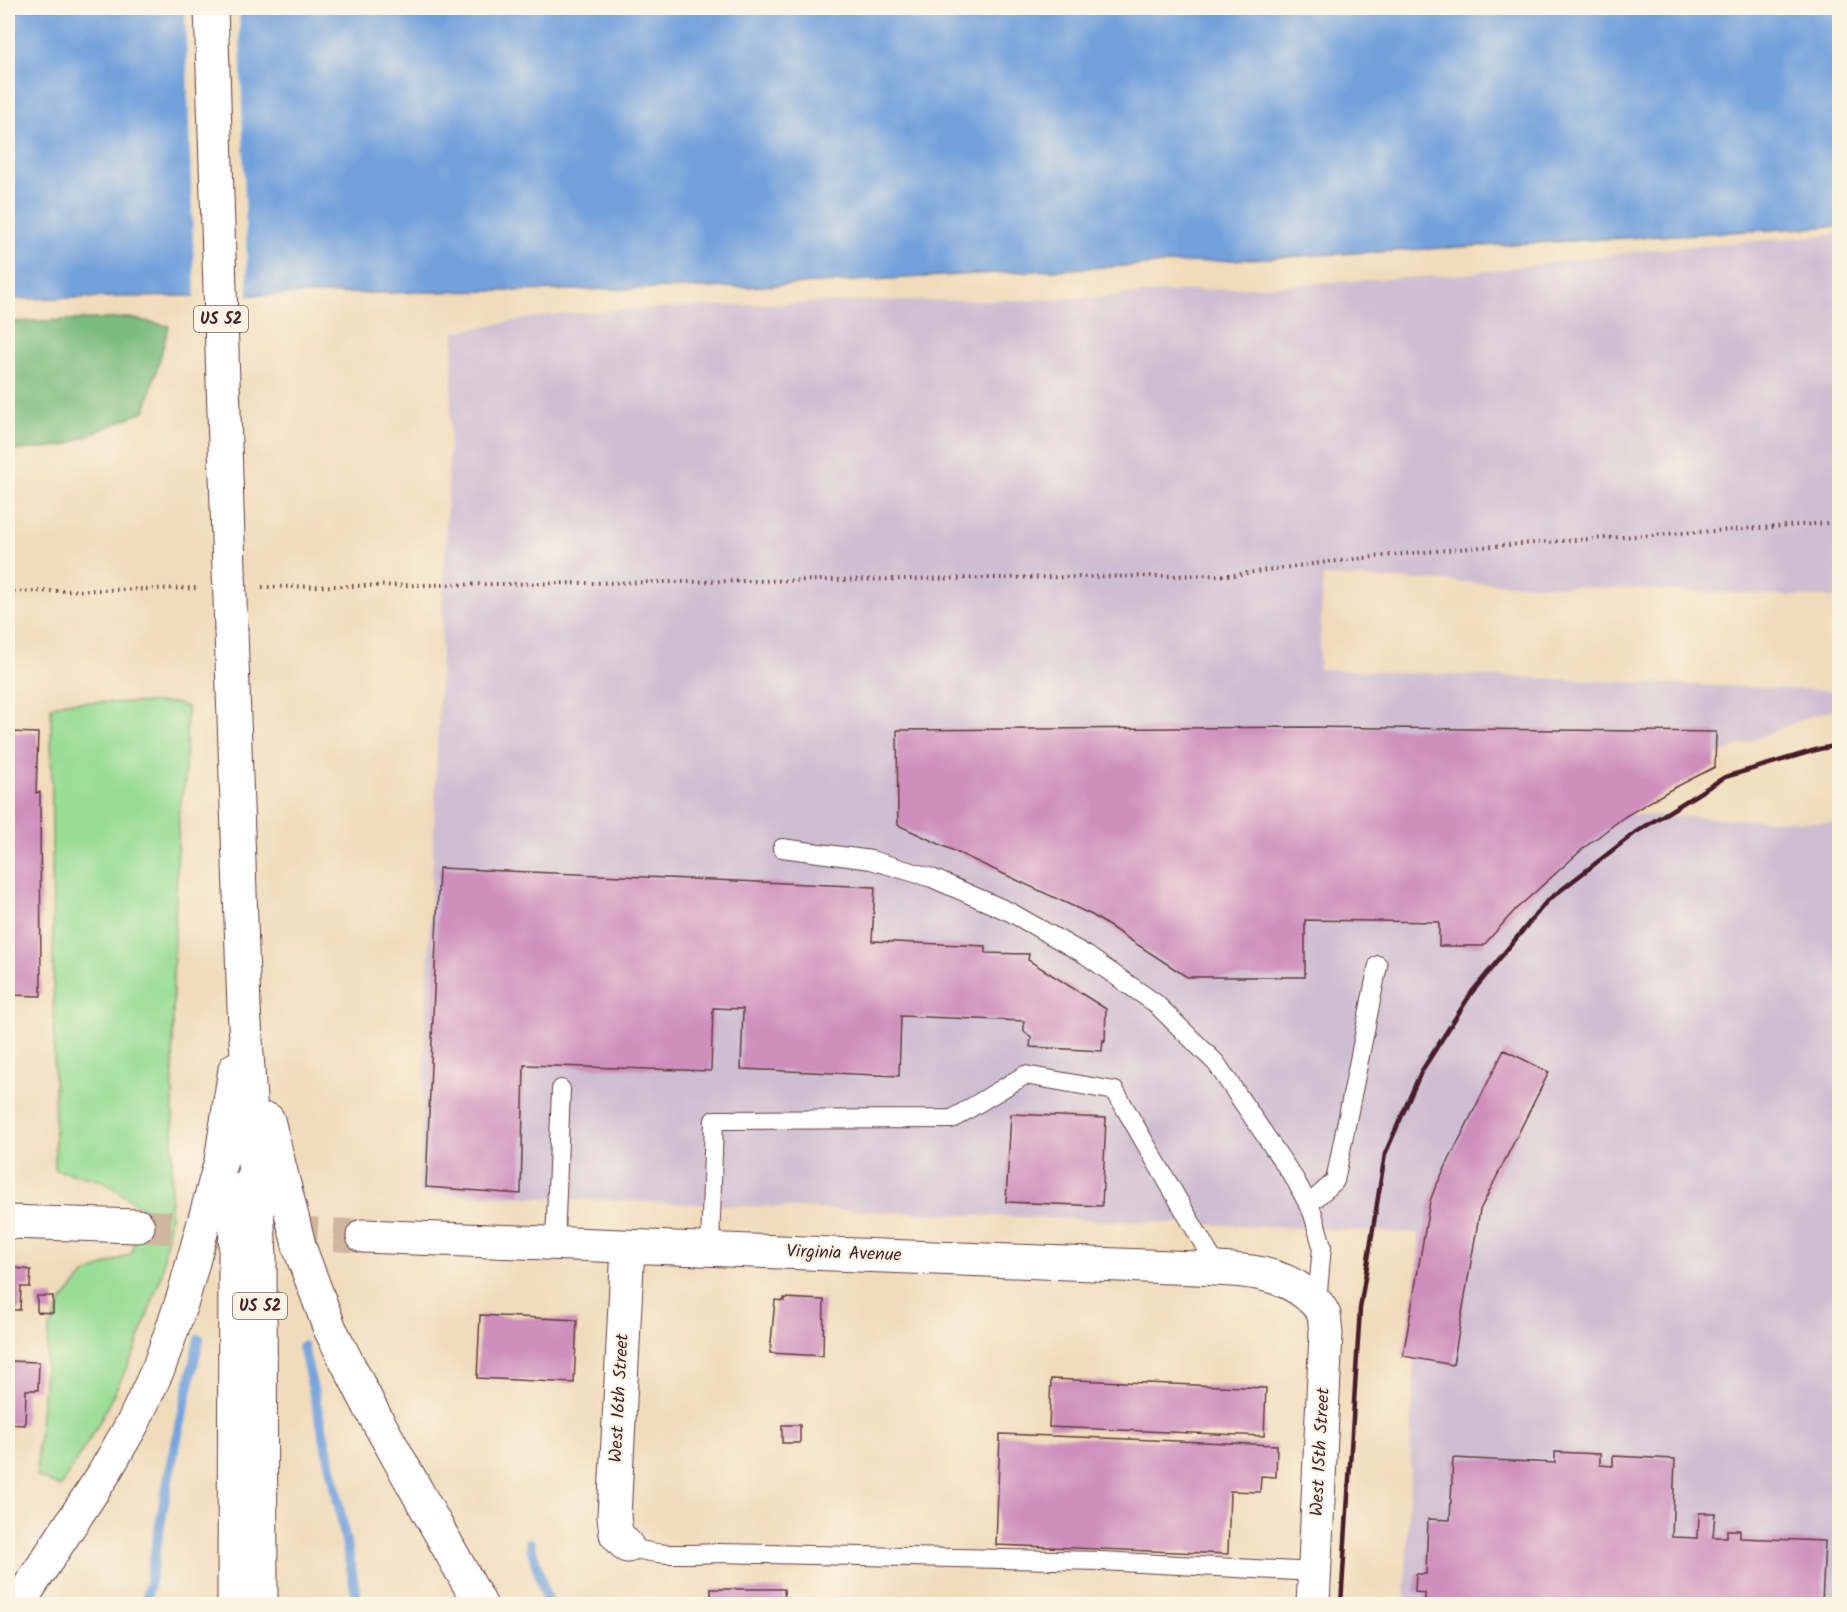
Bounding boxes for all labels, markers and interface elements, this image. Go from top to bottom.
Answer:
road number: US 52 [194,306,248,332]
street label: Virginia Avenue [786,1237,902,1271]
road number: US 52 [233,1293,287,1319]
street label: West 16th Street [602,1332,638,1463]
street label: West 15th Street [1303,1386,1339,1517]

